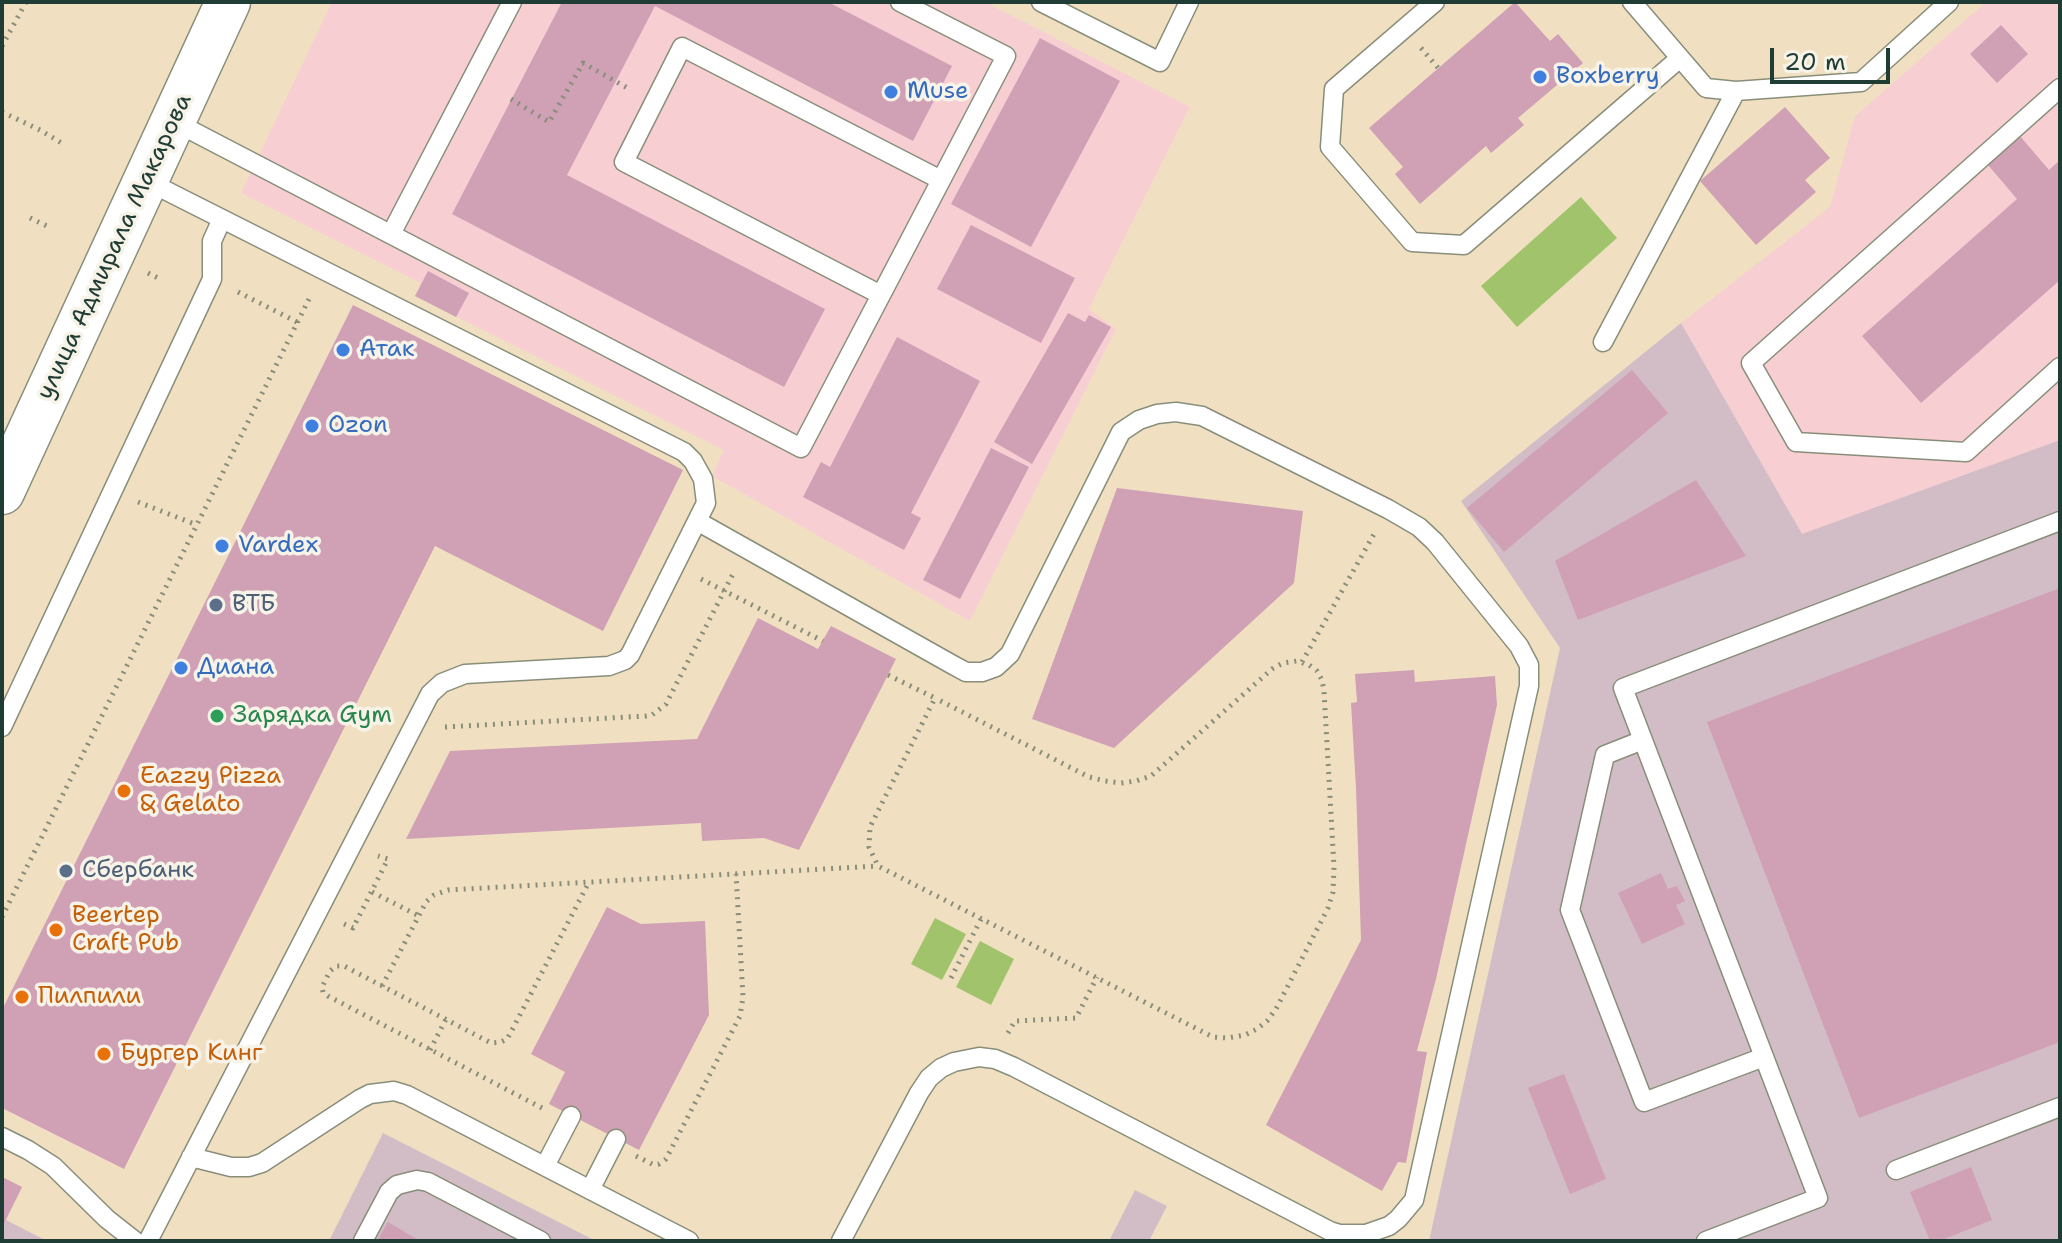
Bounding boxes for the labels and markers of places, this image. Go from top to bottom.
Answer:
place label: Boxberry [1556,63,1660,91]
marker: Boxberry [1531,68,1549,86]
place label: Muse [907,78,968,106]
marker: Muse [882,83,900,101]
place label: Атак [359,336,415,364]
marker: Атак [334,341,352,359]
place label: Ozon [328,412,388,440]
marker: Ozon [303,417,321,435]
place label: Vardex [238,532,318,560]
marker: Vardex [213,537,231,555]
place label: ВТБ [232,591,276,619]
marker: ВТБ [207,596,225,614]
place label: Диана [197,654,274,682]
marker: Диана [172,659,190,677]
place label: Зарядка Gym [233,702,392,730]
marker: Зарядка Gym [208,707,226,725]
place label: Eazzy Pizza & Gelato [140,763,281,819]
marker: Eazzy Pizza & Gelato [115,782,133,800]
place label: Сбербанк [82,857,194,885]
marker: Сбербанк [57,862,75,880]
place label: Beertep Craft Pub [72,902,179,958]
marker: Beertep Craft Pub [47,921,65,939]
place label: Пилпили [38,983,141,1011]
marker: Пилпили [13,988,31,1006]
place label: Бургер Кинг [120,1040,263,1068]
marker: Бургер Кинг [95,1045,113,1063]

